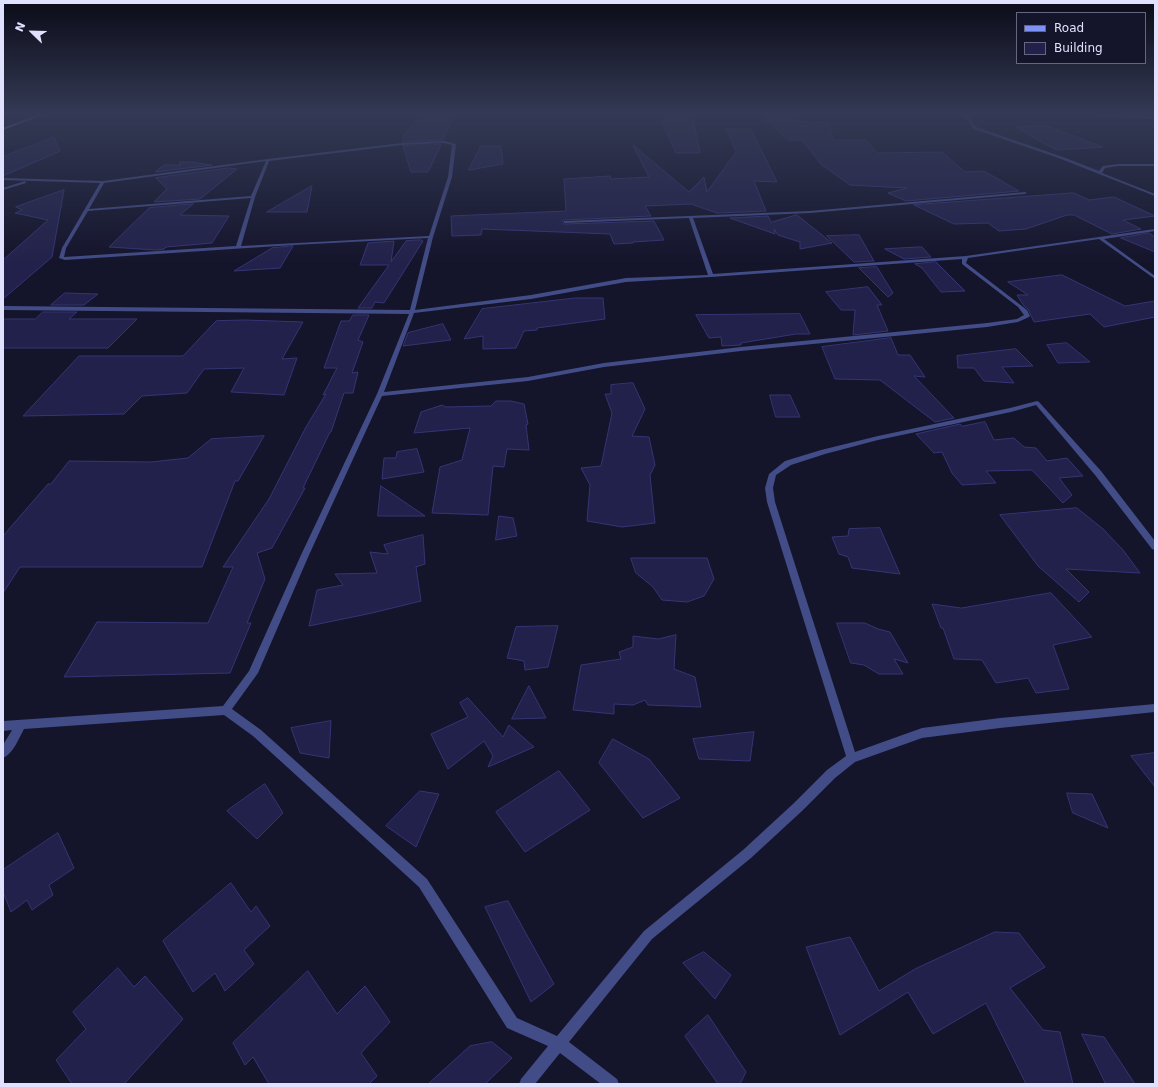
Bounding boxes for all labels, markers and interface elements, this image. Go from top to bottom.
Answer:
north arrow [12,12,52,52]
legend [1016,12,1146,64]
text: N [13,20,28,34]
text: Road [1054,21,1084,35]
text: Building [1054,41,1103,55]

